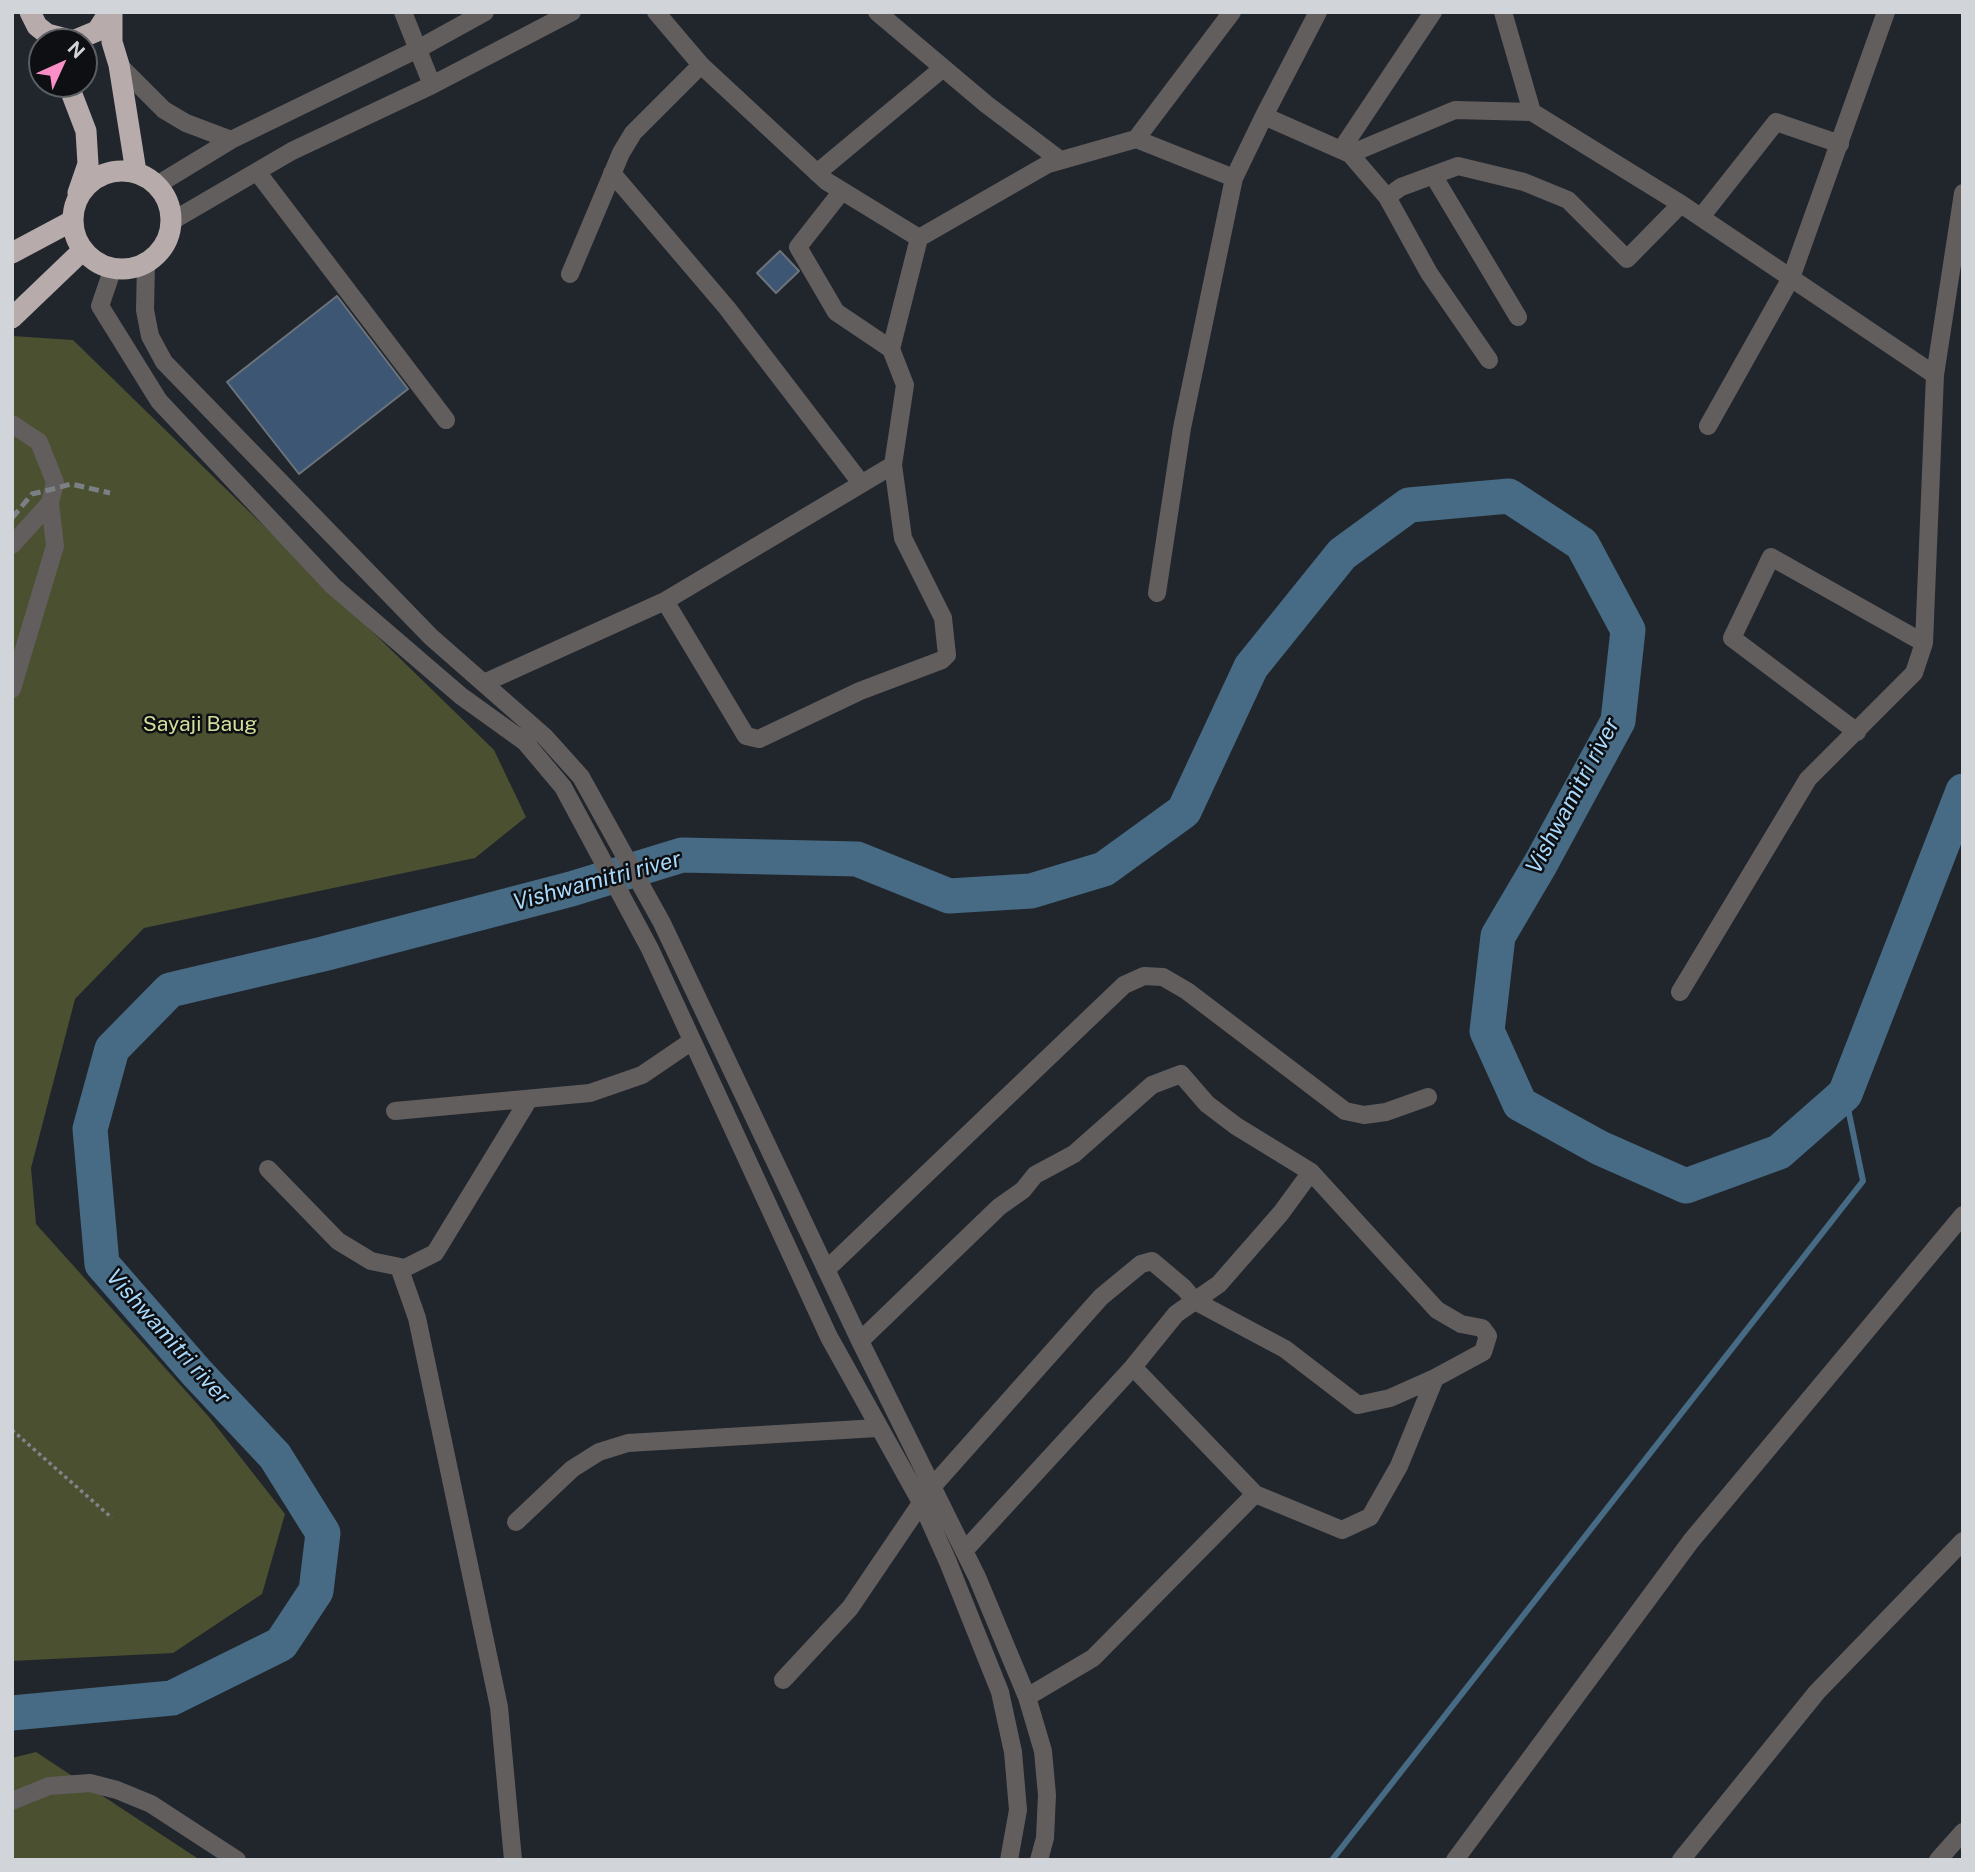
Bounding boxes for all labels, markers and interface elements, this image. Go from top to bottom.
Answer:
north arrow [28,28,98,98]
text: N [63,37,89,63]
park label: Sayaji Baug [143,712,257,738]
water label: Vishwamitri river [1520,713,1626,879]
water label: Vishwamitri river [510,845,684,917]
water label: Vishwamitri river [100,1264,236,1410]

